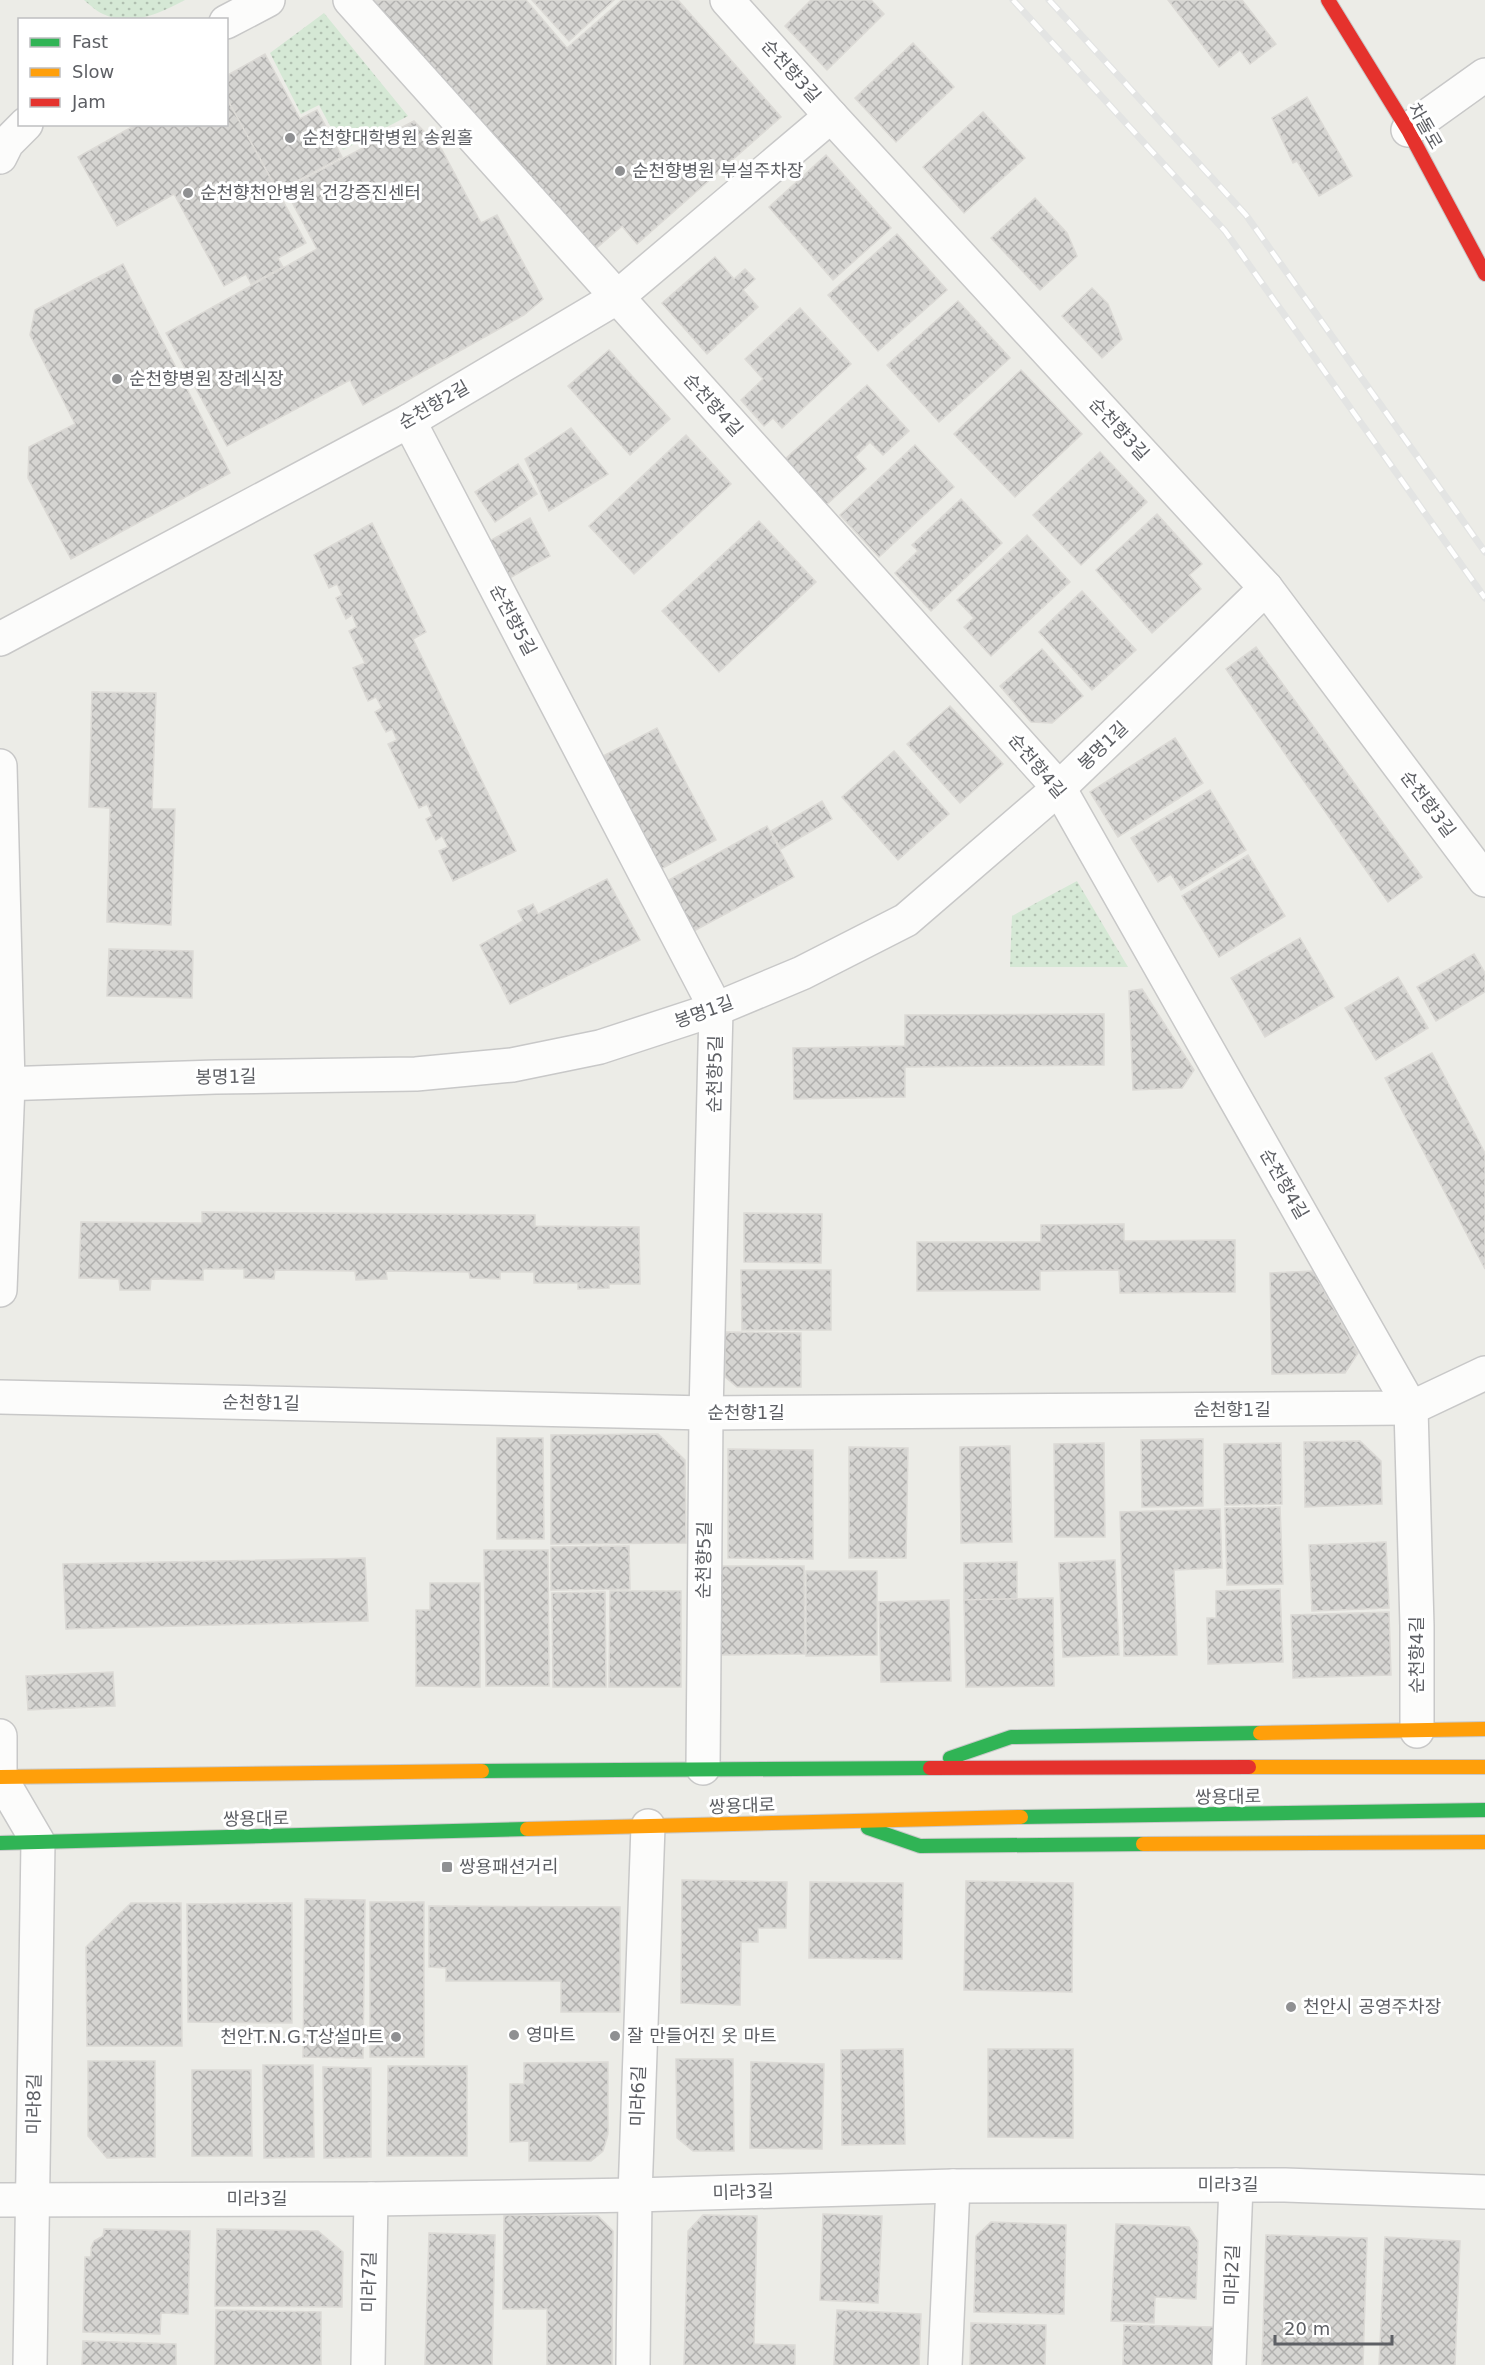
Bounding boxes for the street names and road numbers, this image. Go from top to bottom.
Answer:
street label: 순천향3길 [758,35,825,107]
street label: 차돌로 [1404,99,1447,153]
street label: 순천향4길 [680,369,747,441]
street label: 순천향2길 [395,376,473,433]
street label: 순천향3길 [1085,393,1154,464]
street label: 순천향5길 [486,581,541,659]
street label: 봉명1길 [1073,717,1132,774]
street label: 순천향4길 [1004,729,1070,802]
street label: 순천향3길 [1397,766,1460,841]
street label: 봉명1길 [672,991,736,1032]
street label: 순천향5길 [703,1035,726,1113]
street label: 봉명1길 [195,1065,257,1088]
street label: 순천향4길 [1256,1145,1313,1223]
street label: 순천향1길 [222,1391,300,1414]
street label: 순천향1길 [1193,1399,1271,1420]
street label: 순천향1길 [707,1402,785,1423]
street label: 순천향5길 [692,1521,715,1599]
street label: 순천향4길 [1406,1616,1427,1694]
street label: 쌍용대로 [1195,1785,1261,1808]
street label: 쌍용대로 [709,1794,775,1817]
street label: 쌍용대로 [223,1807,289,1830]
street label: 미라6길 [626,2065,649,2127]
street label: 미라8길 [22,2073,45,2135]
street label: 미라3길 [1197,2174,1259,2195]
street label: 미라3길 [712,2180,774,2203]
street label: 미라3길 [226,2188,288,2209]
street label: 미라2길 [1220,2244,1243,2306]
street label: 미라7길 [357,2251,380,2313]

